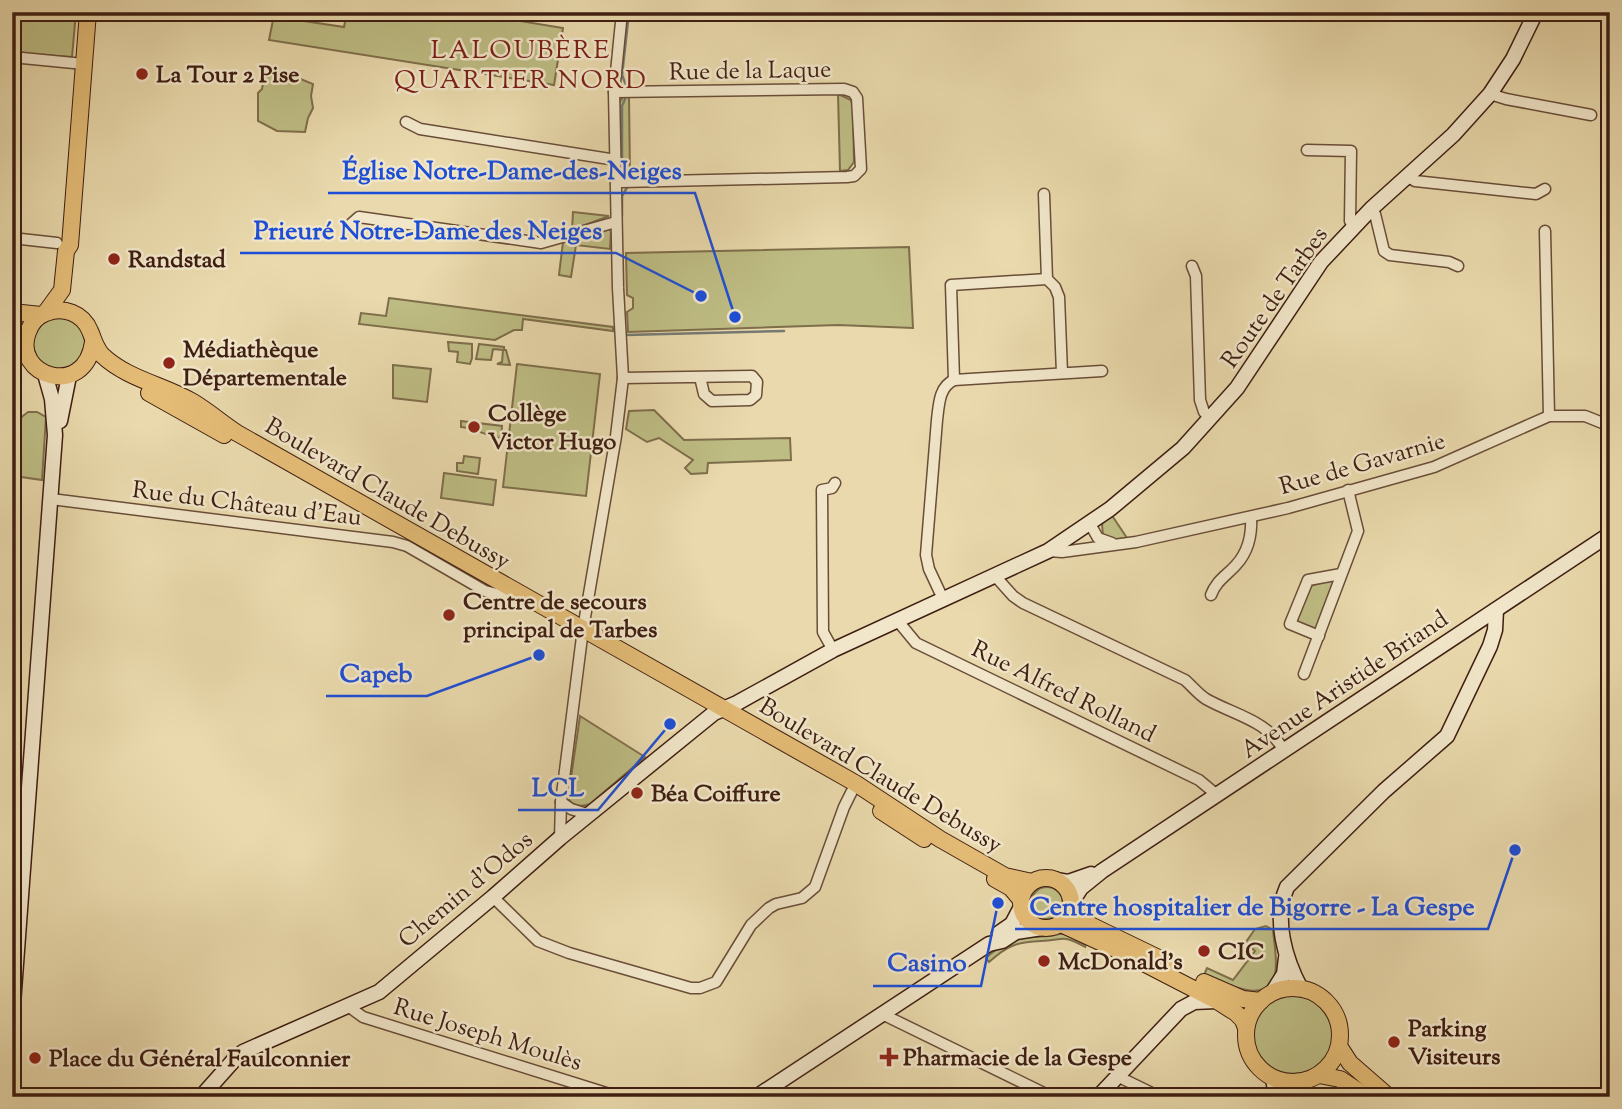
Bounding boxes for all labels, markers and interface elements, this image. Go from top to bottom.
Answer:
district label: LALOUBÈRE QUARTIER NORD [394,33,648,100]
street label: Rue de la Laque [668,54,832,90]
place label: La Tour 2 Pise [156,59,299,93]
marker: La Tour 2 Pise [134,66,150,82]
callout: Église Notre-Dame-des-Neiges [328,146,695,193]
text: Église Notre-Dame-des-Neiges [342,154,682,191]
callout: Prieuré Notre-Dame des Neiges [240,206,616,253]
text: Prieuré Notre-Dame des Neiges [254,214,602,251]
street label: Route de Tarbes [1214,221,1337,376]
place label: Randstad [128,244,226,278]
marker: Randstad [106,251,122,267]
place label: Médiathèque Départementale [183,334,347,396]
marker: Médiathèque Départementale [161,355,177,371]
place label: Collège Victor Hugo [488,398,616,460]
street label: Boulevard Claude Debussy [258,410,516,579]
marker: Collège Victor Hugo [466,419,482,435]
street label: Rue de Gavarnie [1276,425,1449,505]
street label: Rue du Château d'Eau [130,474,364,536]
place label: Centre de secours principal de Tarbes [463,586,657,648]
street label: Avenue Aristide Briand [1235,603,1456,768]
marker: Centre de secours principal de Tarbes [441,607,457,623]
street label: Rue Alfred Rolland [965,633,1162,752]
callout: Capeb [326,649,427,696]
text: Capeb [340,657,412,694]
street label: Boulevard Claude Debussy [752,690,1008,863]
callout: LCL [518,763,598,810]
text: LCL [532,771,584,808]
place label: Béa Coiffure [651,778,781,812]
marker: Béa Coiffure [629,785,645,801]
street label: Chemin d'Odos [392,824,541,957]
callout: Centre hospitalier de Bigorre - La Gespe [1015,882,1488,929]
text: Centre hospitalier de Bigorre - La Gespe [1029,890,1475,927]
place label: CIC [1218,936,1265,970]
callout: Casino [873,939,981,986]
marker: CIC [1196,943,1212,959]
text: Casino [887,946,967,983]
place label: McDonald's [1058,946,1183,980]
marker: McDonald's [1036,953,1052,969]
street label: Rue Joseph Moulès [389,991,586,1081]
place label: Parking Visiteurs [1408,1013,1501,1075]
marker: Parking Visiteurs [1386,1034,1402,1050]
place label: Pharmacie de la Gespe [903,1042,1132,1076]
place label: Place du Général Faulconnier [49,1043,351,1077]
marker: Pharmacie de la Gespe [881,1049,897,1065]
marker: Place du Général Faulconnier [27,1050,43,1066]

